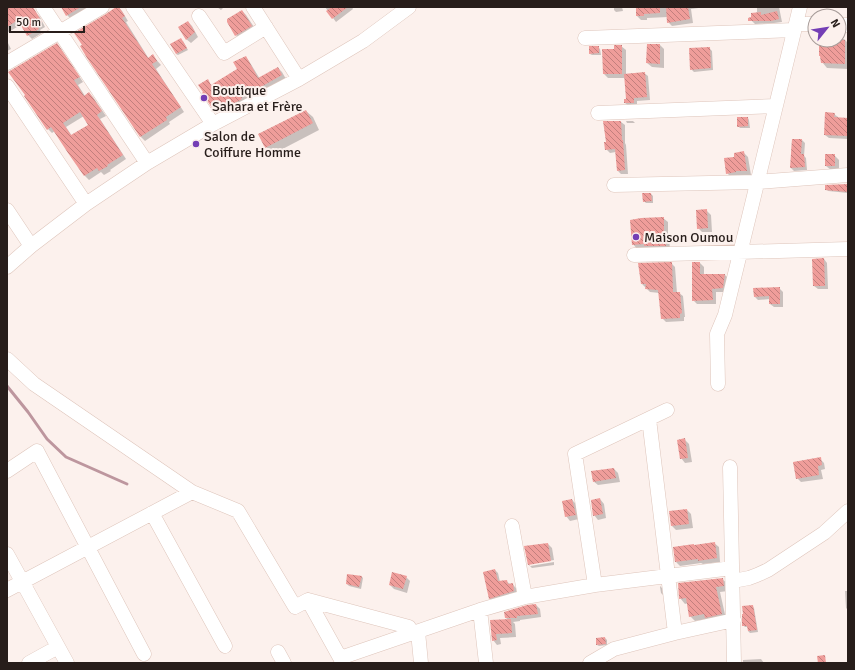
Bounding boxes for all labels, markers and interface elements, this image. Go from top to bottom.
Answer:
scale bar [10,8,84,34]
north arrow [807,8,847,48]
text: 50 m [16,15,41,30]
text: N [828,17,843,30]
place label: Boutique Sahara et Frère [212,82,303,115]
marker: Boutique Sahara et Frère [199,93,209,103]
place label: Salon de Coiffure Homme [204,128,301,161]
marker: Salon de Coiffure Homme [191,139,201,149]
place label: Maison Oumou [644,229,733,246]
marker: Maison Oumou [631,232,641,242]

